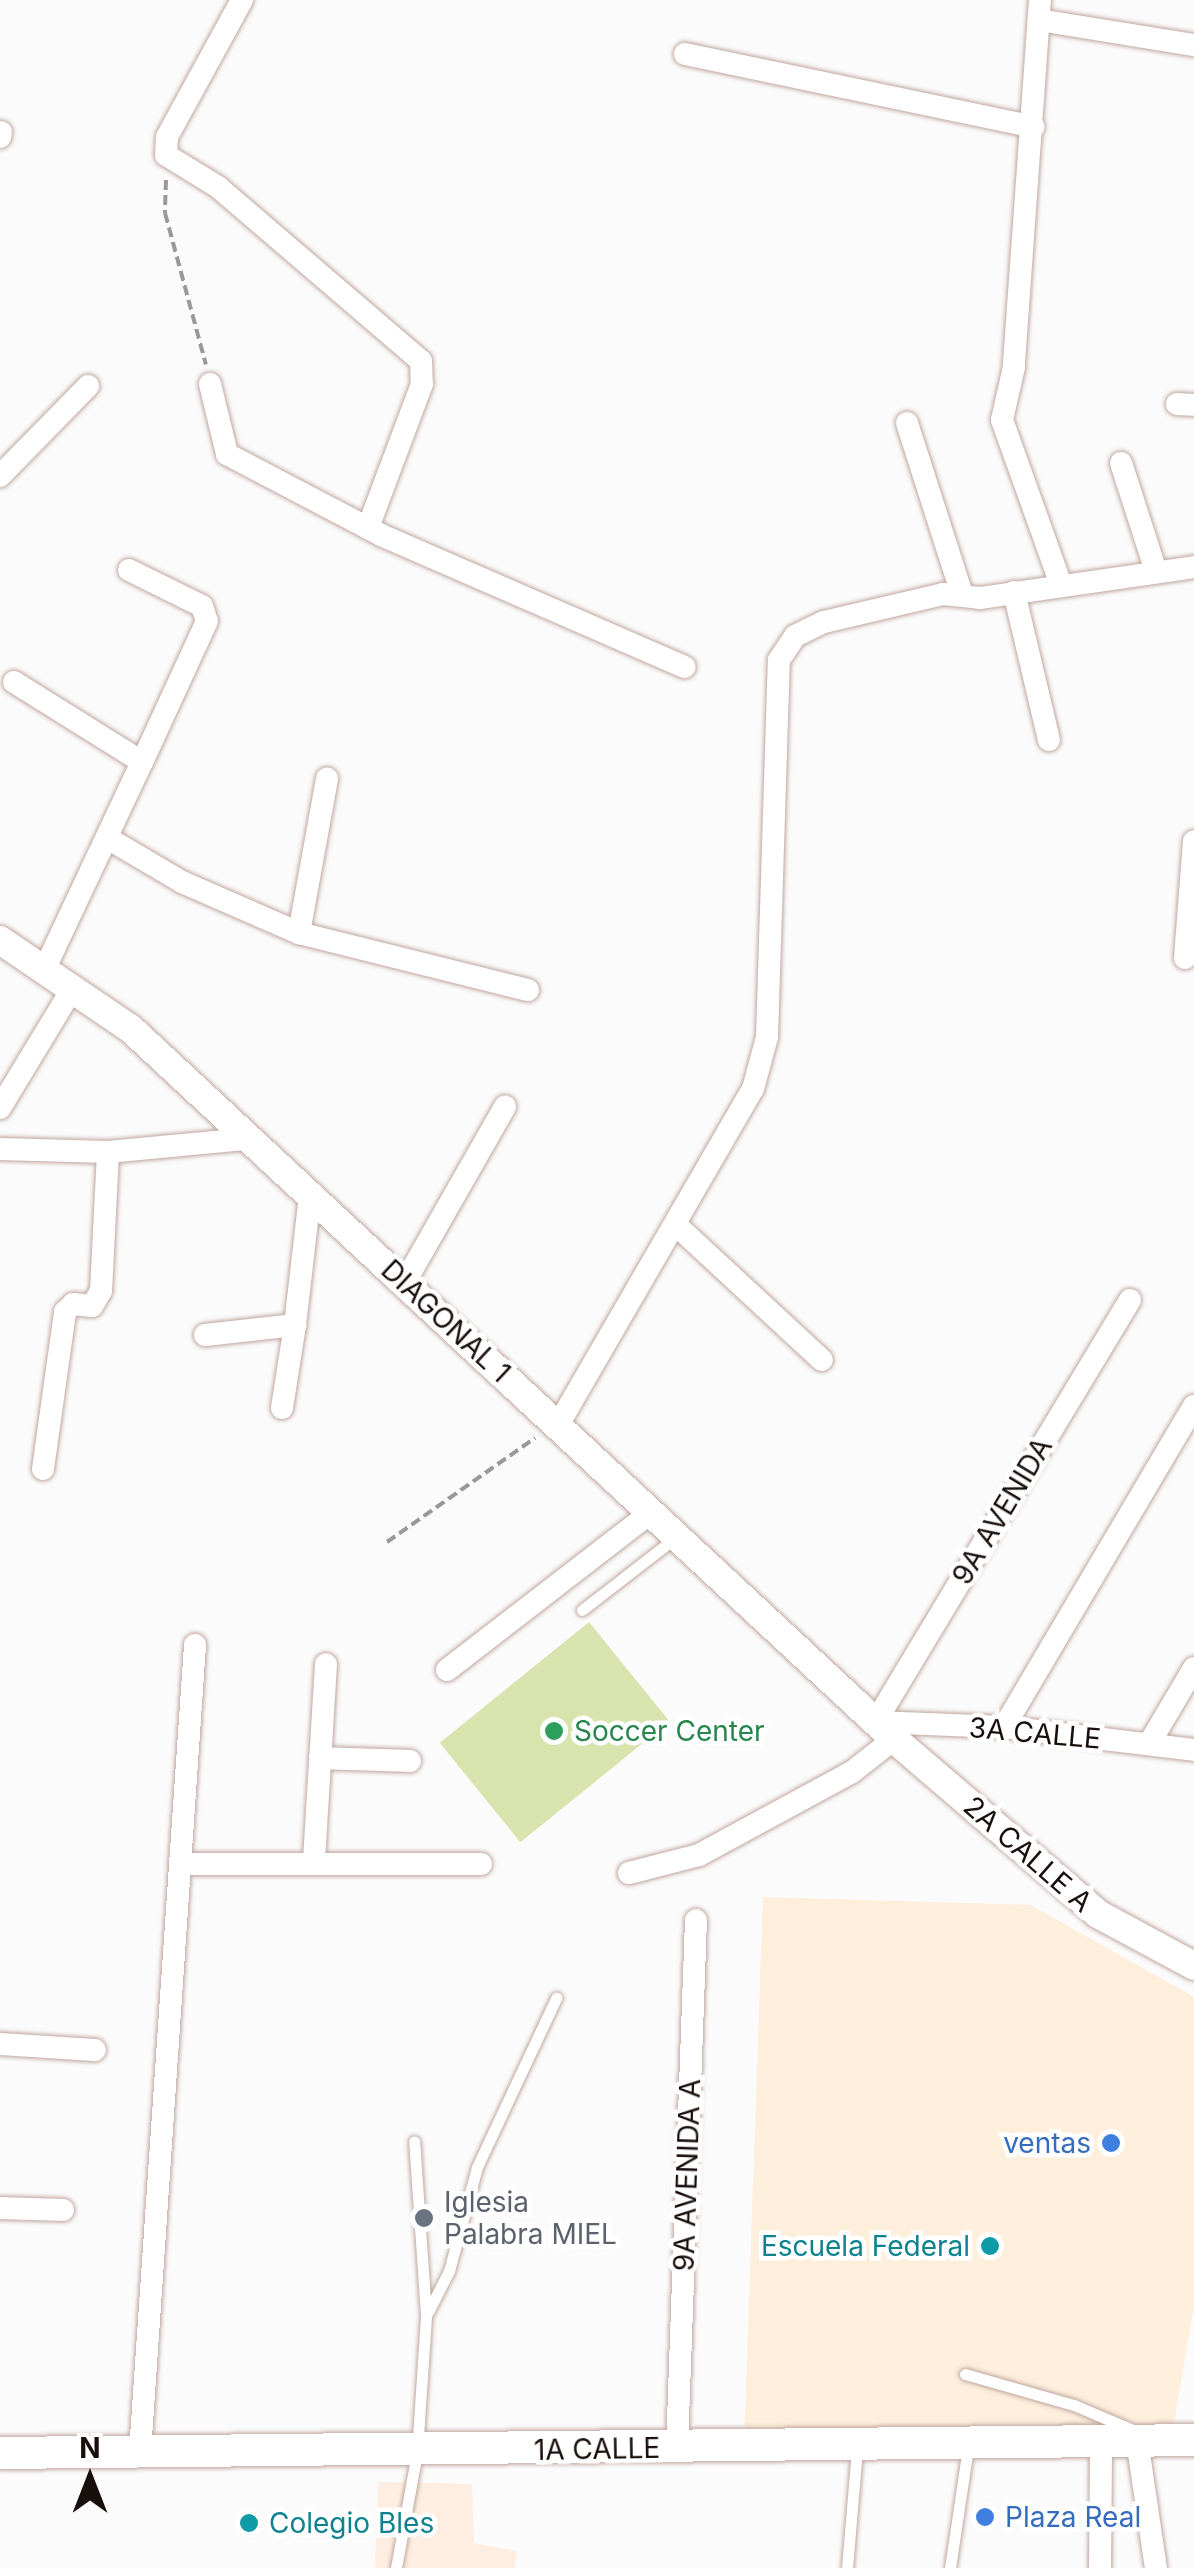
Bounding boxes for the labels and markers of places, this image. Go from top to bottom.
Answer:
place label: Soccer Center [574,1714,765,1748]
marker: Soccer Center [543,1720,565,1742]
place label: ventas [1003,2126,1091,2160]
marker: ventas [1100,2132,1122,2154]
place label: Iglesia Palabra MIEL [444,2185,617,2251]
marker: Iglesia Palabra MIEL [413,2207,435,2229]
place label: Escuela Federal [761,2229,970,2263]
marker: Escuela Federal [979,2235,1001,2257]
place label: Plaza Real [1005,2500,1141,2534]
place label: Colegio Bles [269,2506,434,2540]
marker: Plaza Real [974,2506,996,2528]
marker: Colegio Bles [238,2512,260,2534]

